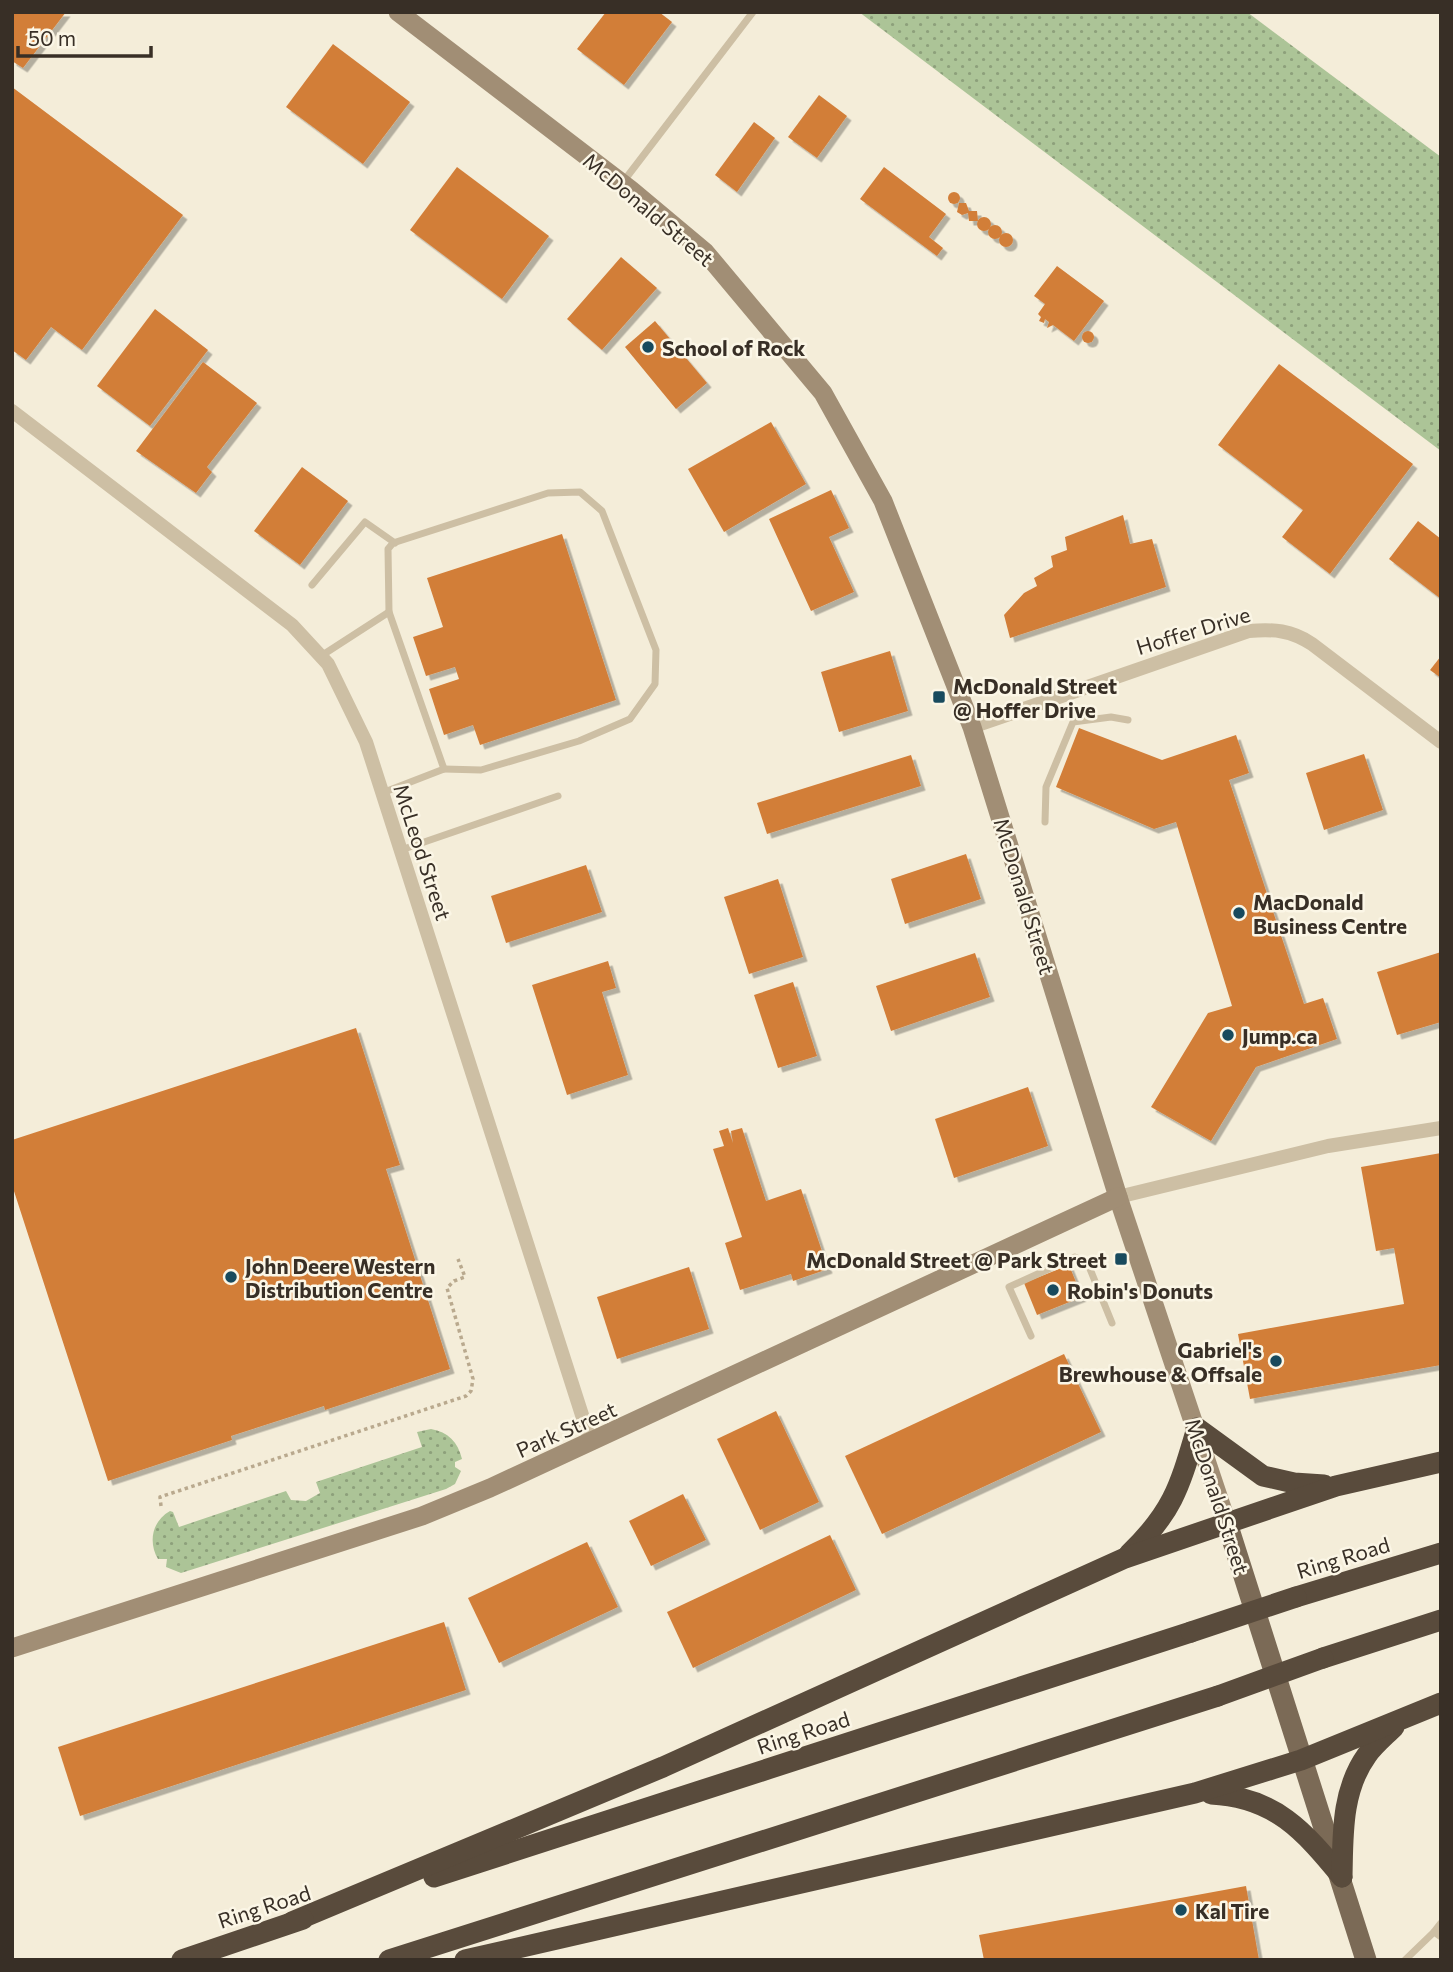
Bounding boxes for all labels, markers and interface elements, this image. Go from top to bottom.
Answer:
scale bar [18,14,150,58]
text: 50 m [28,25,76,50]
street label: McDonald Street [579,147,719,271]
place label: School of Rock [662,335,805,360]
marker: School of Rock [640,339,656,355]
street label: Hoffer Drive [1133,601,1253,659]
place label: McDonald Street @ Hoffer Drive [953,673,1117,722]
marker: McDonald Street @ Hoffer Drive [931,689,947,705]
street label: McLeod Street [389,781,457,923]
street label: McDonald Street [989,815,1061,977]
place label: MacDonald Business Centre [1253,889,1407,938]
marker: MacDonald Business Centre [1231,905,1247,921]
place label: Jump.ca [1242,1023,1318,1048]
marker: Jump.ca [1220,1027,1236,1043]
place label: McDonald Street @ Park Street [806,1247,1107,1272]
marker: McDonald Street @ Park Street [1113,1251,1129,1267]
place label: John Deere Western Distribution Centre [245,1253,435,1302]
marker: John Deere Western Distribution Centre [223,1269,239,1285]
place label: Robin's Donuts [1067,1278,1213,1303]
marker: Robin's Donuts [1045,1282,1061,1298]
place label: Gabriel's Brewhouse & Offsale [1059,1337,1262,1386]
marker: Gabriel's Brewhouse & Offsale [1268,1353,1284,1369]
street label: Park Street [512,1396,620,1462]
street label: McDonald Street [1181,1415,1255,1577]
street label: Ring Road [1293,1531,1393,1583]
street label: Ring Road [754,1705,852,1759]
street label: Ring Road [215,1879,313,1933]
place label: Kal Tire [1195,1898,1269,1923]
marker: Kal Tire [1173,1902,1189,1918]

